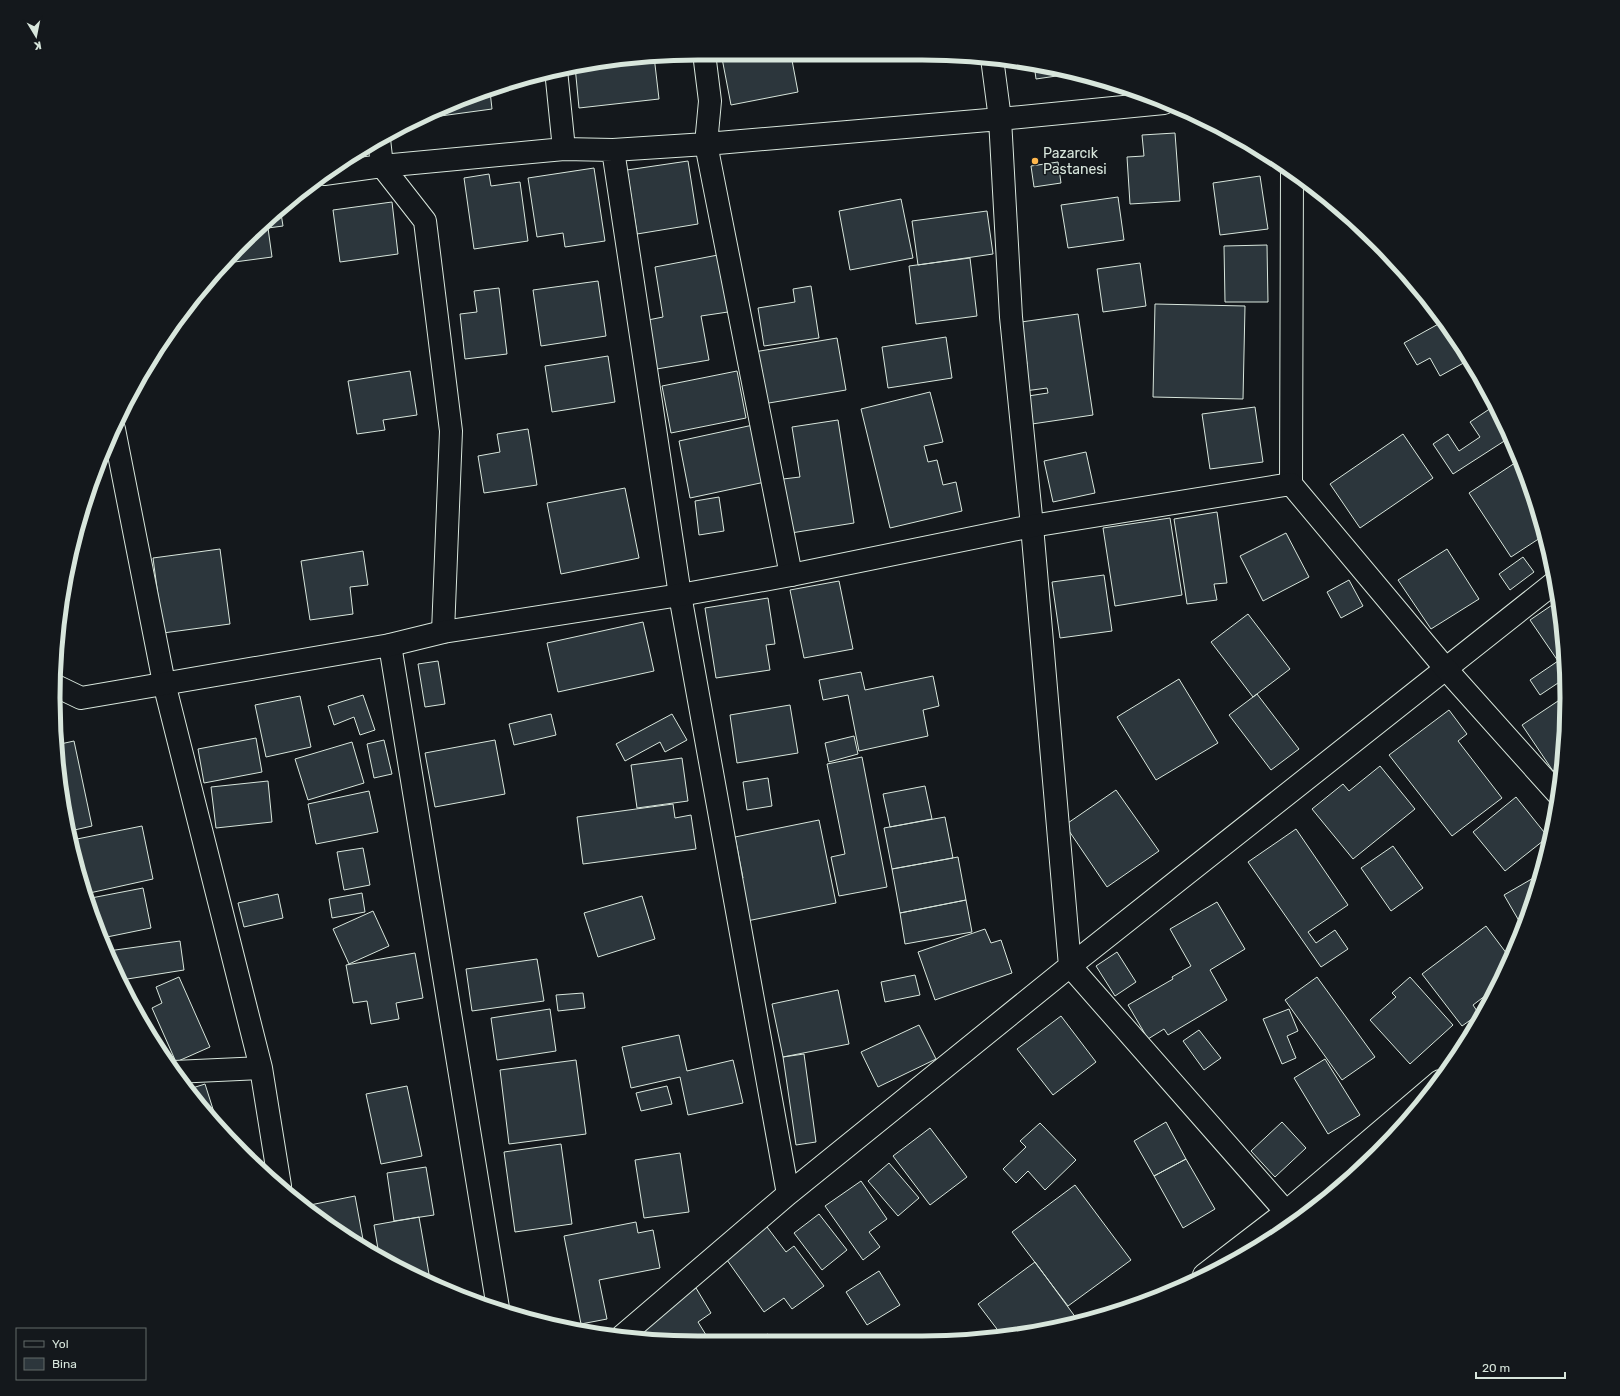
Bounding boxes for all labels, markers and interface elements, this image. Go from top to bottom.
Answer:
north arrow [16,16,56,56]
text: K [32,38,42,53]
place label: Pazarcık Pastanesi [1043,145,1107,178]
marker: Pazarcık Pastanesi [1030,156,1040,166]
legend [16,1328,146,1380]
text: Yol [52,1337,69,1351]
scale bar [1476,1354,1565,1380]
text: Bina [52,1357,77,1371]
text: 20 m [1482,1361,1510,1375]

